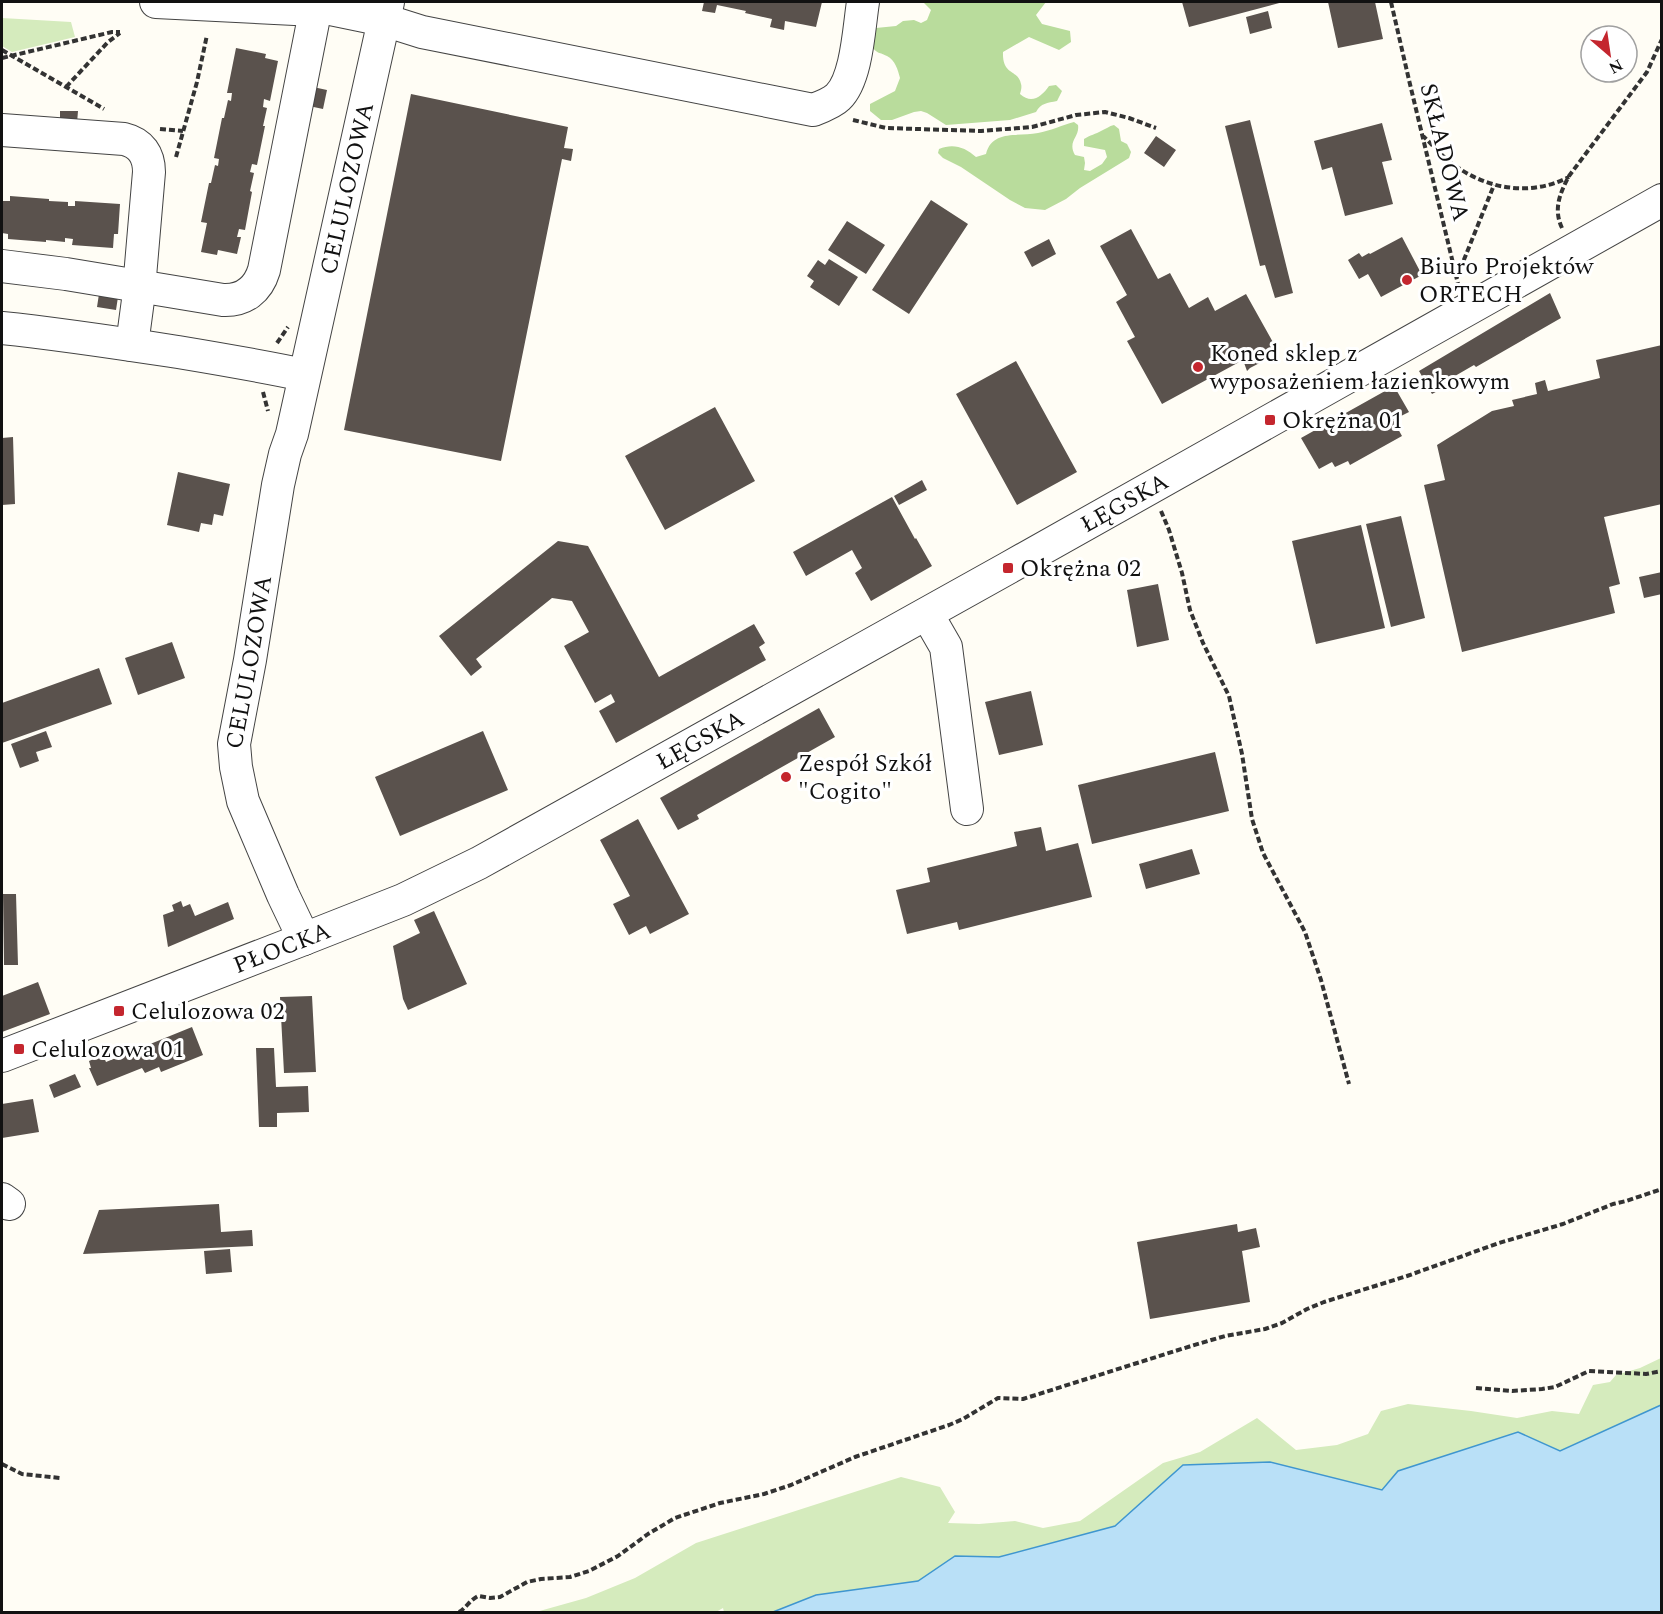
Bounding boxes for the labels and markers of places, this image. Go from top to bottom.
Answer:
place label: Biuro Projektów ORTECH [1419,249,1594,313]
marker: Biuro Projektów ORTECH [1400,273,1414,287]
place label: Koned sklep z wyposażeniem łazienkowym [1209,336,1510,400]
marker: Koned sklep z wyposażeniem łazienkowym [1191,360,1205,374]
place label: Okrężna 01 [1282,403,1403,439]
marker: Okrężna 01 [1263,413,1277,427]
place label: Okrężna 02 [1020,551,1141,587]
marker: Okrężna 02 [1001,561,1015,575]
place label: Zespół Szkół "Cogito" [798,746,932,810]
marker: Zespół Szkół "Cogito" [779,770,793,784]
place label: Celulozowa 02 [131,994,284,1030]
marker: Celulozowa 02 [112,1004,126,1018]
place label: Celulozowa 01 [31,1032,184,1068]
marker: Celulozowa 01 [12,1042,26,1056]

